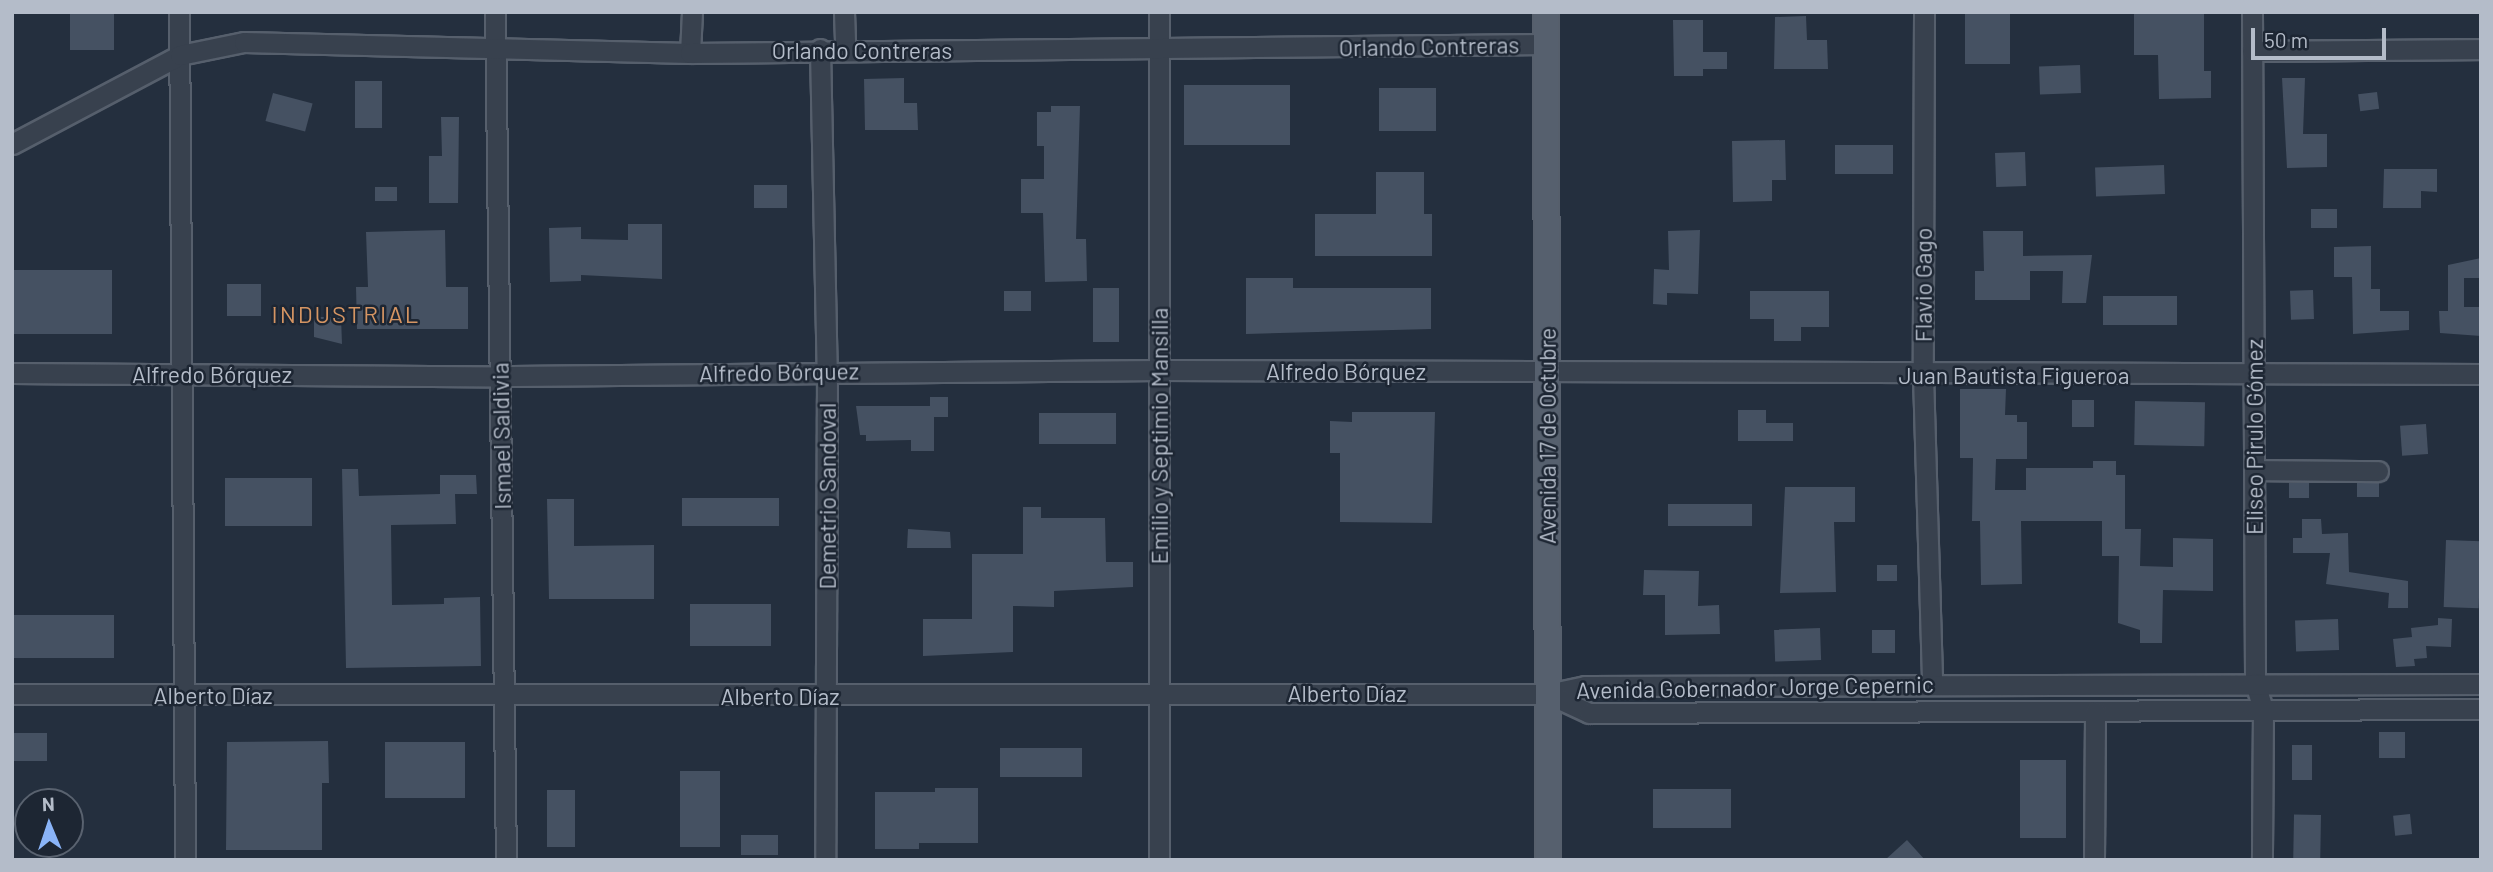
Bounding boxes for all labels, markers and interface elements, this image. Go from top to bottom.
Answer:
scale bar [2255,14,2390,58]
text: 50 m [2264,27,2308,52]
street label: Orlando Contreras [1338,31,1520,61]
street label: Orlando Contreras [772,36,952,64]
street label: Flavio Gago [1909,228,1937,342]
district label: INDUSTRIAL [273,300,419,328]
street label: Emilio y Septimio Mansilla [1145,308,1173,564]
street label: Avenida 17 de Octubre [1533,328,1561,544]
street label: Eliseo Pirulo Gómez [2240,339,2268,535]
street label: Alfredo Bórquez [699,357,859,387]
street label: Alfredo Bórquez [1266,357,1426,385]
street label: Alfredo Bórquez [132,360,292,388]
street label: Juan Bautista Figueroa [1898,361,2130,389]
street label: Ismael Saldivia [486,362,516,510]
street label: Demetrio Sandoval [813,403,841,589]
street label: Avenida Gobernador Jorge Cepernic [1576,670,1934,704]
street label: Alberto Díaz [1288,679,1406,707]
street label: Alberto Díaz [154,681,272,709]
street label: Alberto Díaz [721,682,839,710]
north arrow [14,788,84,858]
text: N [42,792,55,815]

